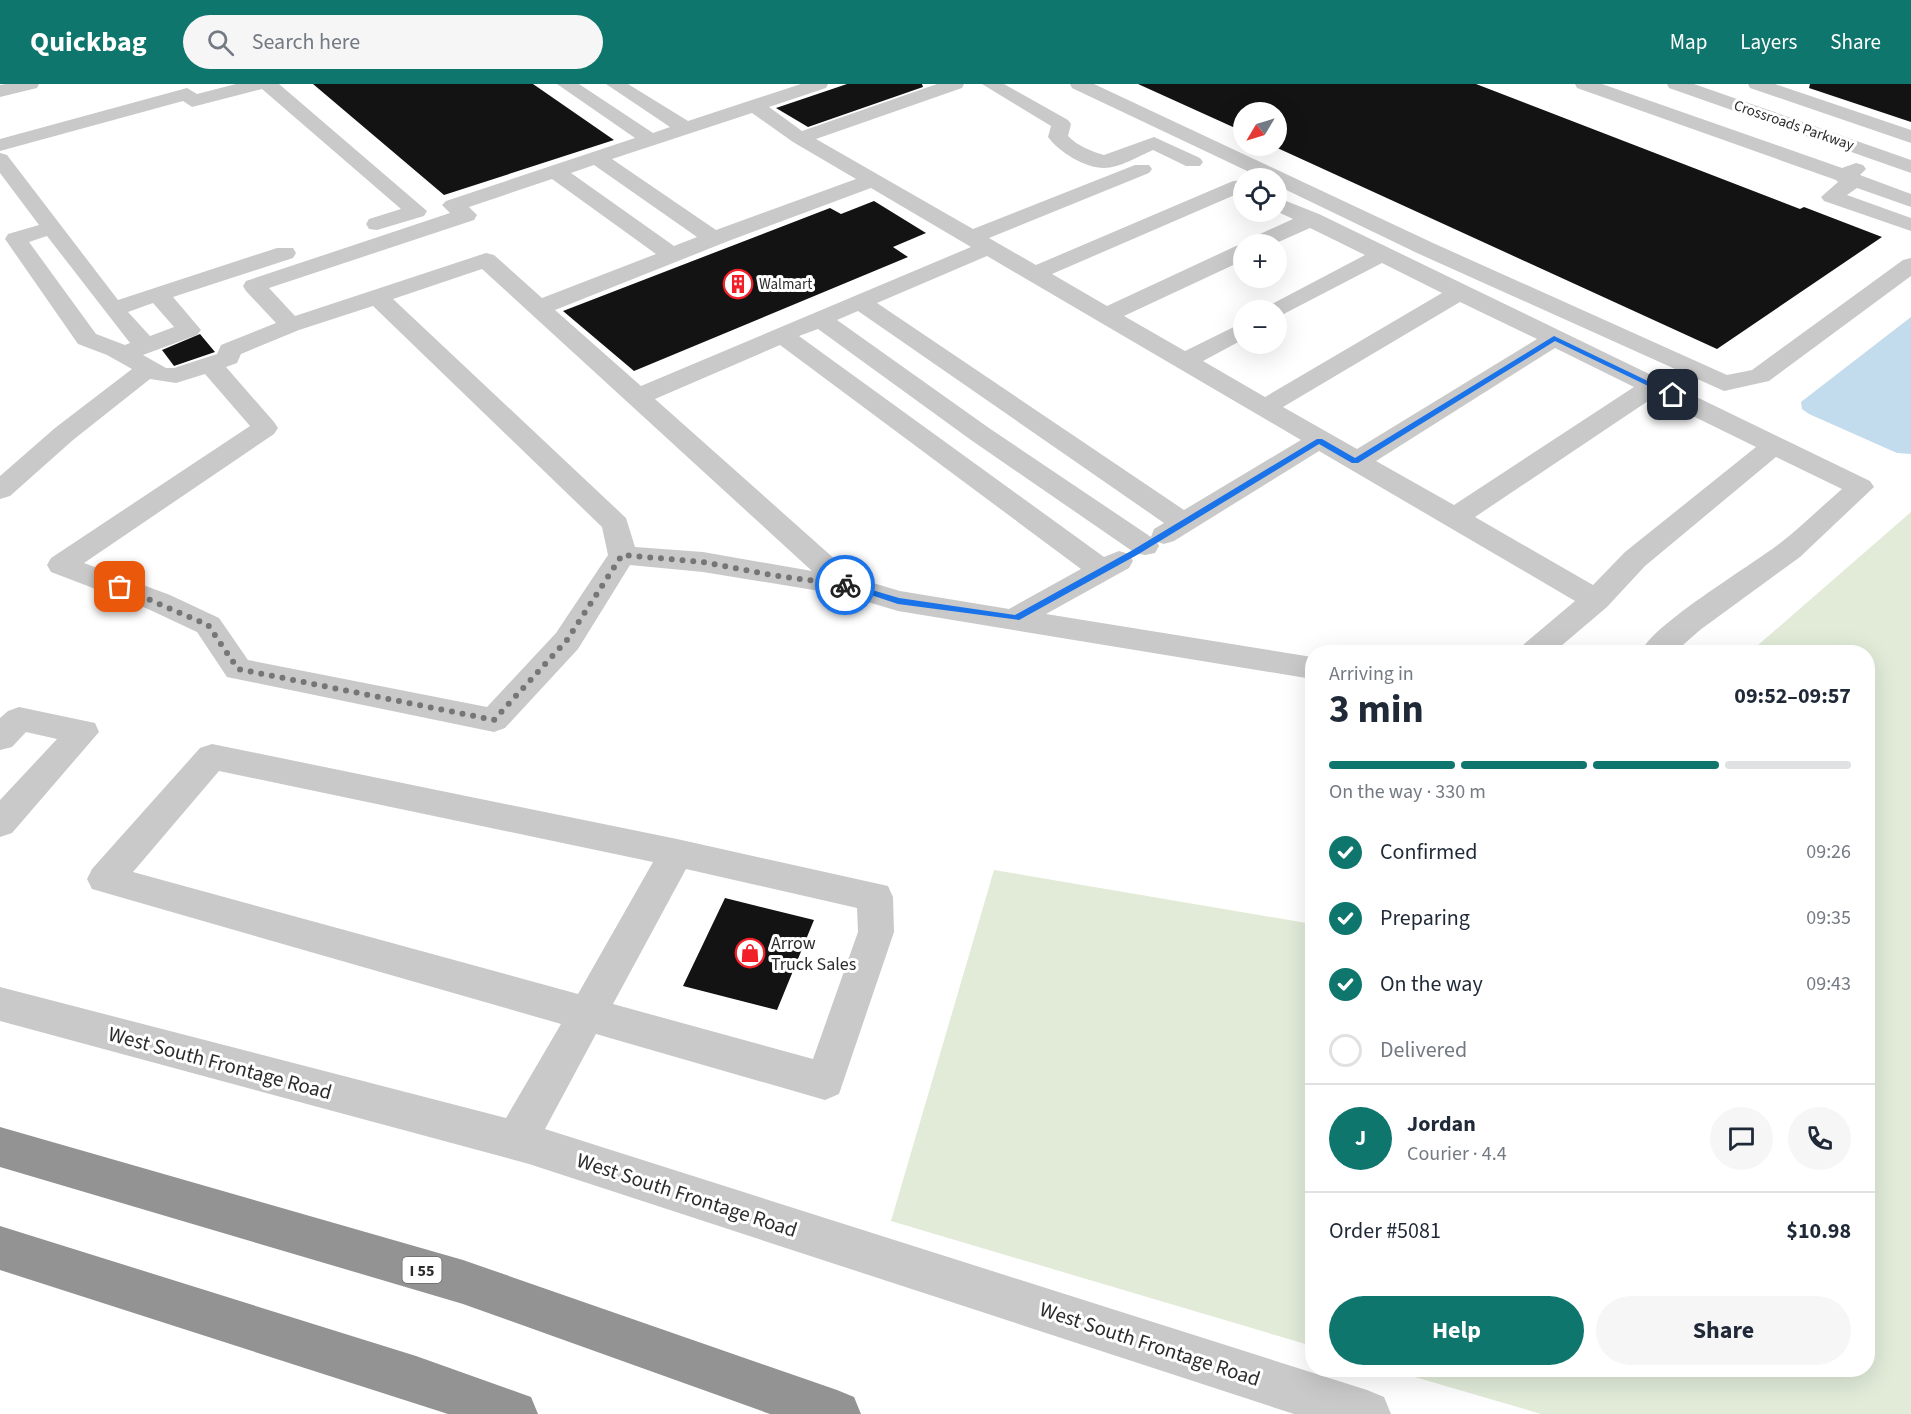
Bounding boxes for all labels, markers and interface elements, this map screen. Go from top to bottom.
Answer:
search box [183,15,603,69]
text: Quickbag [30,22,147,62]
icon: search [204,26,237,59]
text: Search here [252,26,360,58]
text: Map [1670,27,1707,57]
text: Layers [1740,27,1797,57]
text: Share [1830,27,1881,57]
street label: Crossroads Parkway [1731,95,1857,156]
north arrow [1233,102,1287,156]
map controls [1233,102,1287,354]
button: locate [1233,168,1287,222]
button: + [1233,234,1287,288]
building icon: Walmart [722,268,754,300]
place label: Walmart [759,274,812,295]
button: − [1233,300,1287,354]
pin [1647,369,1698,420]
icon: home [1656,378,1689,411]
courier [815,555,875,615]
pin [94,561,145,612]
icon: bike [829,569,862,602]
icon: bag [103,570,136,603]
text: Arriving in [1329,660,1414,688]
text: 09:52–09:57 [1734,680,1851,712]
text: 3 min [1329,682,1424,738]
text: On the way · 330 m [1329,778,1486,806]
icon: check [1329,836,1362,869]
text: Confirmed [1380,836,1477,868]
text: 09:26 [1806,838,1851,866]
icon: check [1329,902,1362,935]
text: Preparing [1380,902,1470,934]
text: 09:35 [1806,904,1851,932]
place label: Arrow Truck Sales [771,931,856,977]
shop icon: Arrow Truck Sales [734,937,766,969]
icon: check [1329,968,1362,1001]
text: On the way [1380,968,1483,1000]
text: 09:43 [1806,970,1851,998]
street label: West South Frontage Road [105,1019,335,1107]
text: Delivered [1380,1034,1467,1066]
button: chat [1710,1107,1773,1170]
button: phone [1788,1107,1851,1170]
text: Jordan [1407,1108,1476,1140]
text: J [1355,1122,1366,1154]
text: Courier · 4.4 [1407,1140,1507,1168]
street label: West South Frontage Road [573,1145,801,1245]
text: Order #5081 [1329,1215,1441,1247]
text: $10.98 [1786,1215,1851,1247]
road number: I 55 [402,1257,442,1283]
street label: West South Frontage Road [1036,1294,1264,1394]
button: Help [1329,1296,1584,1365]
button: Share [1596,1296,1851,1365]

